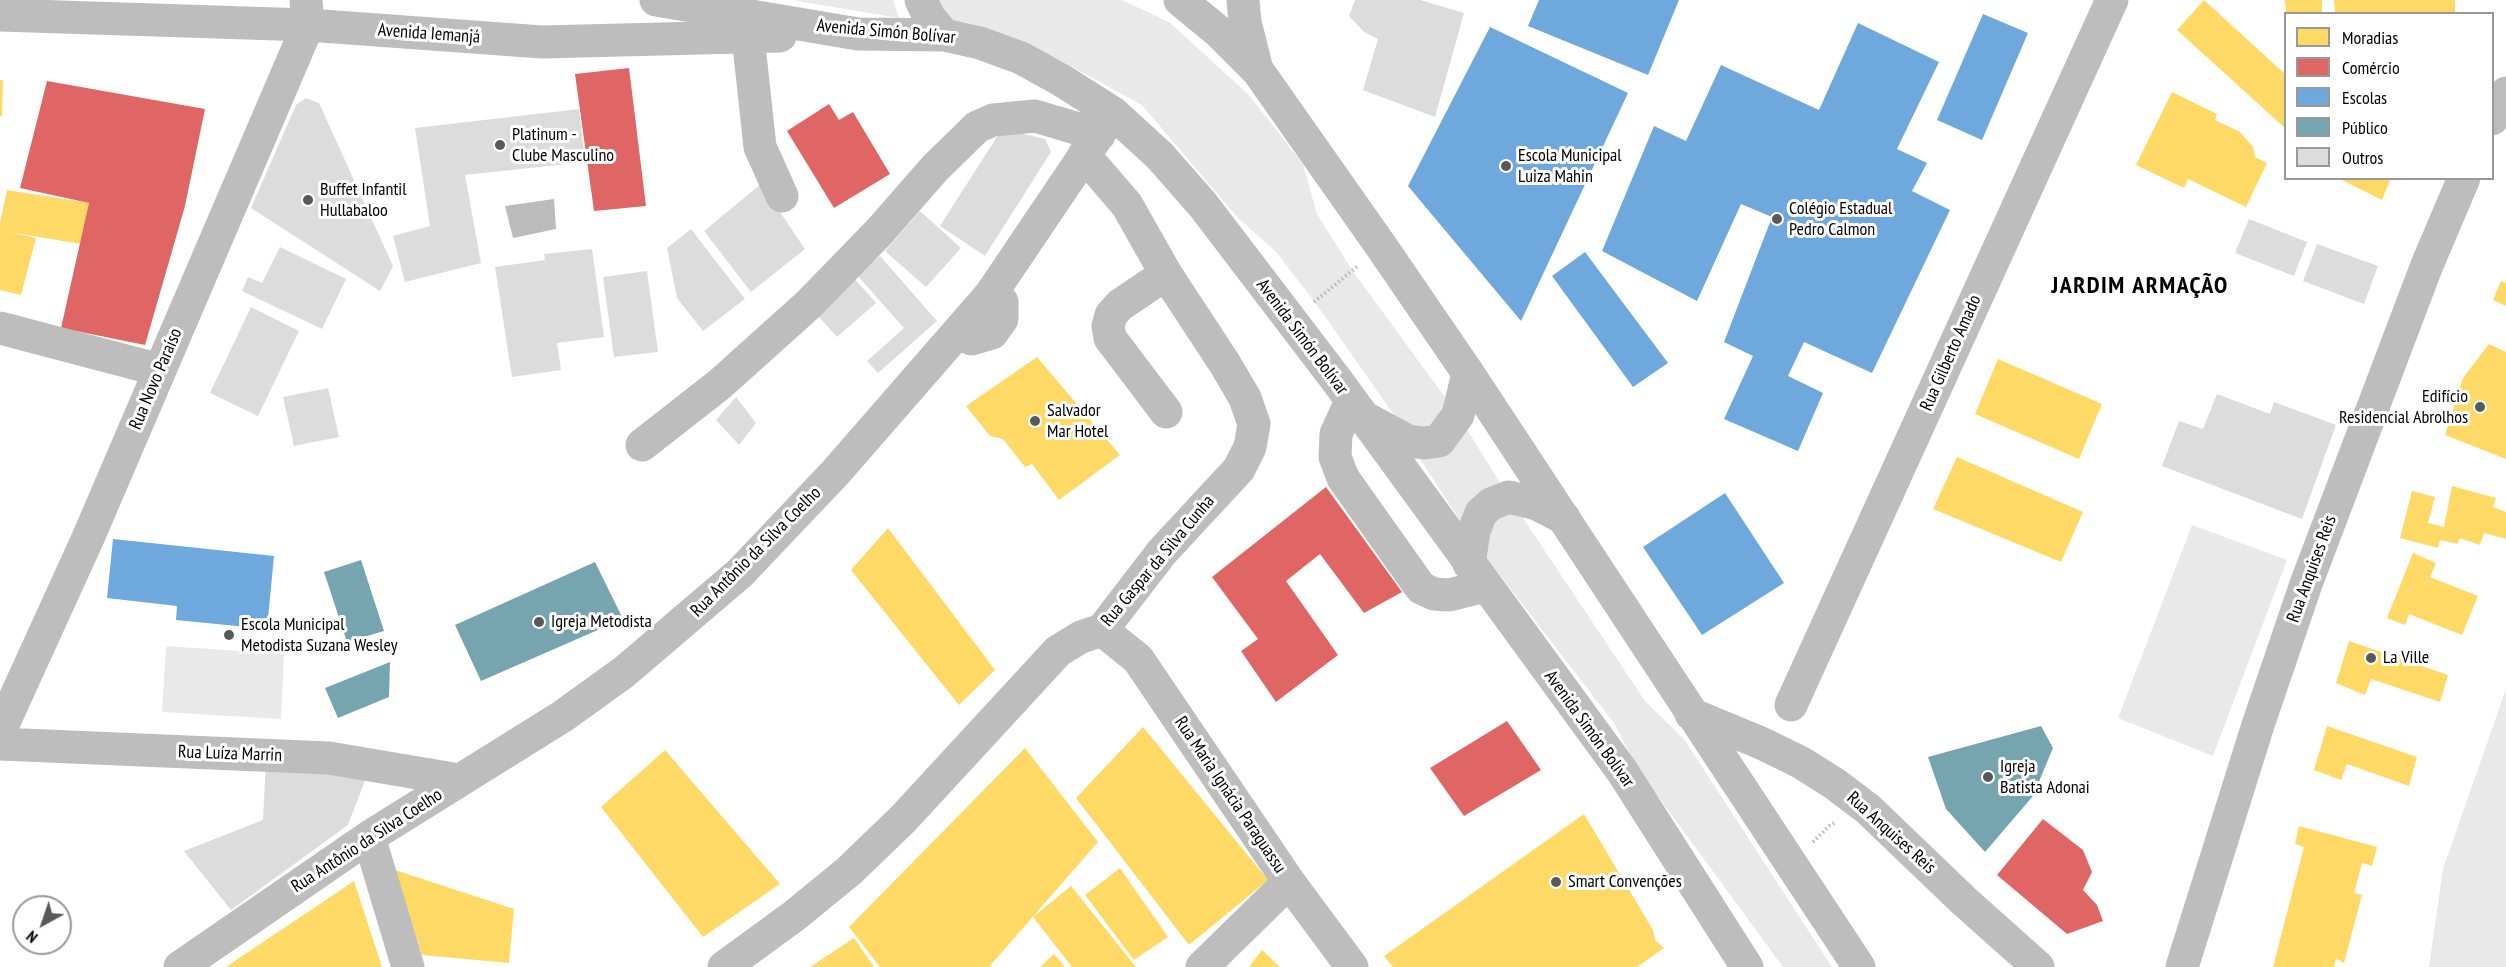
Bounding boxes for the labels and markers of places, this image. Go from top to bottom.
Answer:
place label: Platinum - Clube Masculino [512,124,614,166]
marker: Platinum - Clube Masculino [493,138,507,152]
place label: Escola Municipal Luiza Mahin [1518,145,1622,188]
marker: Escola Municipal Luiza Mahin [1499,159,1513,173]
place label: Buffet Infantil Hullabaloo [320,179,406,222]
marker: Buffet Infantil Hullabaloo [301,193,315,207]
place label: Colégio Estadual Pedro Calmon [1789,198,1892,240]
marker: Colégio Estadual Pedro Calmon [1770,212,1784,226]
place label: Edifício Residencial Abrolhos [2339,386,2468,428]
place label: Salvador Mar Hotel [1047,400,1108,442]
marker: Edifício Residencial Abrolhos [2473,400,2487,414]
marker: Salvador Mar Hotel [1028,414,1042,428]
place label: Igreja Metodista [551,611,652,633]
place label: Escola Municipal Metodista Suzana Wesley [241,614,397,656]
marker: Igreja Metodista [532,615,546,629]
marker: Escola Municipal Metodista Suzana Wesley [222,628,236,642]
place label: La Ville [2383,647,2429,669]
marker: La Ville [2364,651,2378,665]
place label: Igreja Batista Adonai [2000,756,2090,798]
marker: Igreja Batista Adonai [1981,770,1995,784]
place label: Smart Convenções [1568,871,1682,893]
marker: Smart Convenções [1549,875,1563,889]

